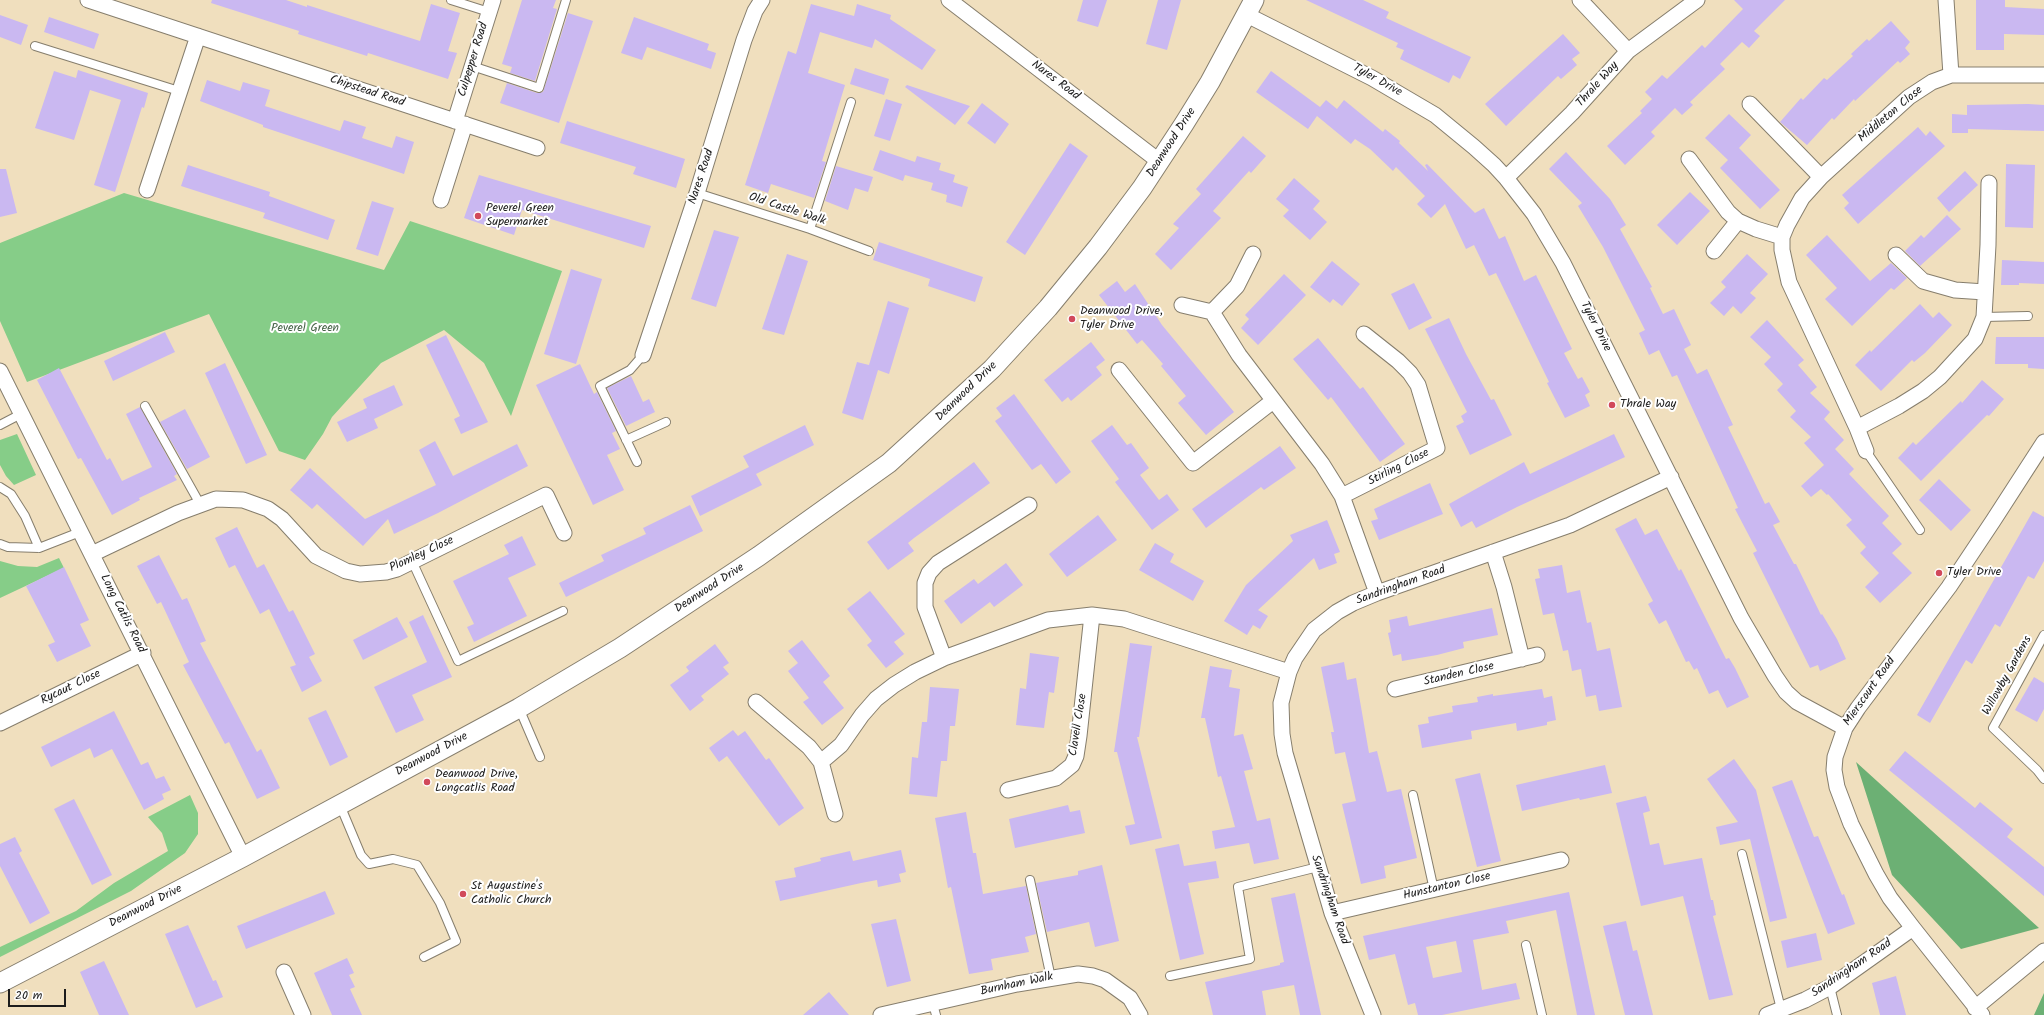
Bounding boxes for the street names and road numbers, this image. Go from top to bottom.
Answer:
street label: Culpepper Road [456,21,492,99]
street label: Nares Road [1028,58,1082,104]
street label: Thrale Way [1574,59,1622,111]
street label: Tyler Drive [1350,62,1404,100]
street label: Chipstead Road [328,73,406,111]
street label: Middleton Close [1856,84,1926,146]
street label: Deanwood Drive [1144,106,1200,180]
street label: Nares Road [686,148,718,206]
street label: Old Castle Walk [747,191,827,229]
street label: Tyler Drive [1576,300,1614,354]
street label: Deanwood Drive [933,359,1001,425]
street label: Stirling Close [1366,446,1432,490]
street label: Plomley Close [388,534,456,576]
street label: Deanwood Drive [673,561,747,617]
street label: Sandringham Road [1354,563,1448,609]
street label: Long Catlis Road [96,572,148,656]
street label: Willowby Gardens [1980,634,2036,718]
street label: Mierscourt Road [1841,655,1899,729]
street label: Standen Close [1422,660,1496,690]
street label: Rycaut Close [39,667,103,709]
street label: Clavell Close [1067,693,1091,757]
street label: Deanwood Drive [393,730,471,780]
street label: Sandringham Road [1307,853,1351,947]
street label: Hunstanton Close [1402,870,1492,904]
street label: Deanwood Drive [107,882,185,932]
street label: Sandringham Road [1809,937,1895,1001]
street label: Burnham Walk [979,970,1055,1000]

